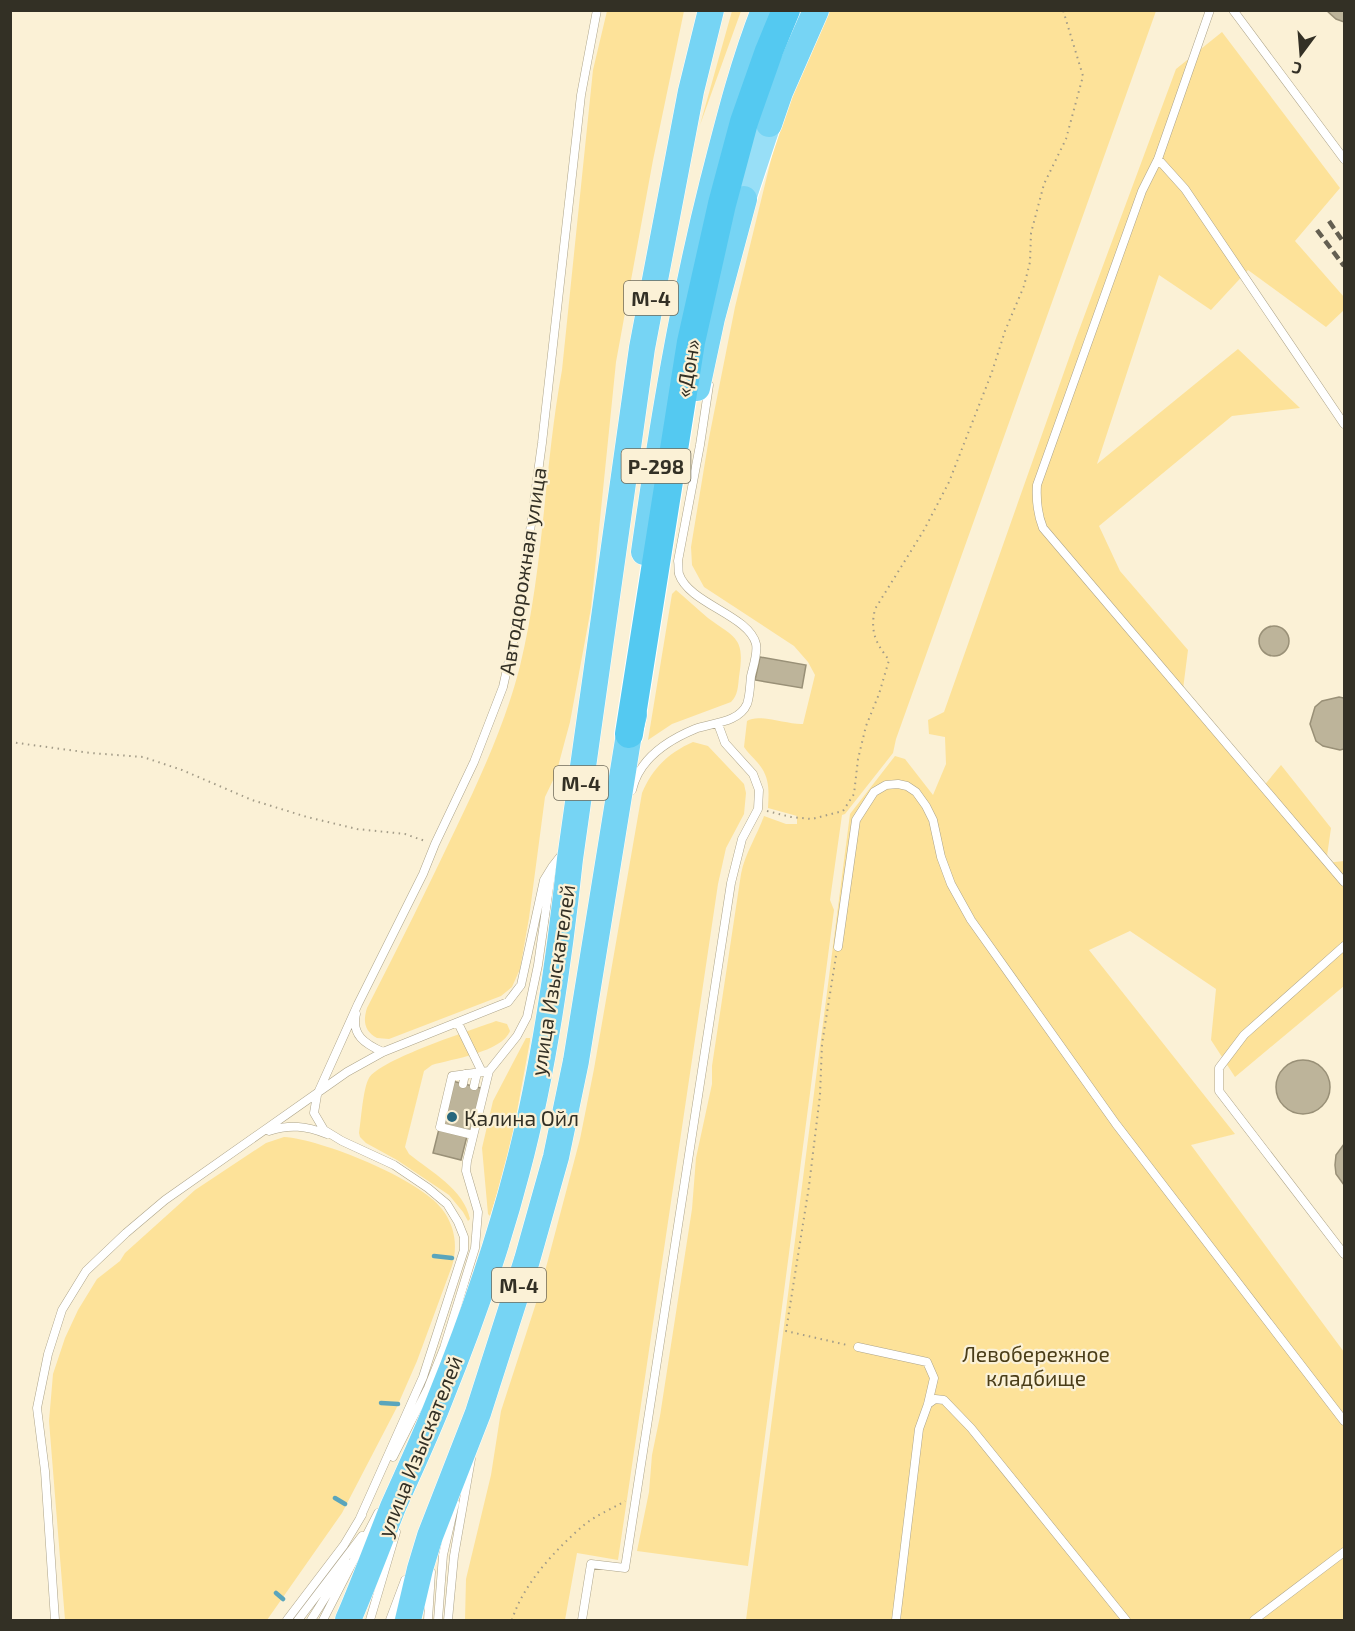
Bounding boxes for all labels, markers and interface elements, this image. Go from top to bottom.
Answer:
north arrow [1271,24,1331,84]
text: С [1290,58,1304,79]
road number: М-4 [624,281,678,315]
street label: «Дон» [670,337,704,399]
road number: Р-298 [622,449,690,483]
street label: Автодорожная улица [493,465,552,677]
road number: М-4 [554,766,608,800]
street label: улица Изыскателей [525,882,580,1078]
place label: Калина Ойл [464,1105,579,1130]
marker: Калина Ойл [445,1110,459,1124]
road number: М-4 [492,1268,546,1302]
park label: Левобережное кладбище [962,1341,1110,1390]
street label: улица Изыскателей [371,1352,468,1541]

